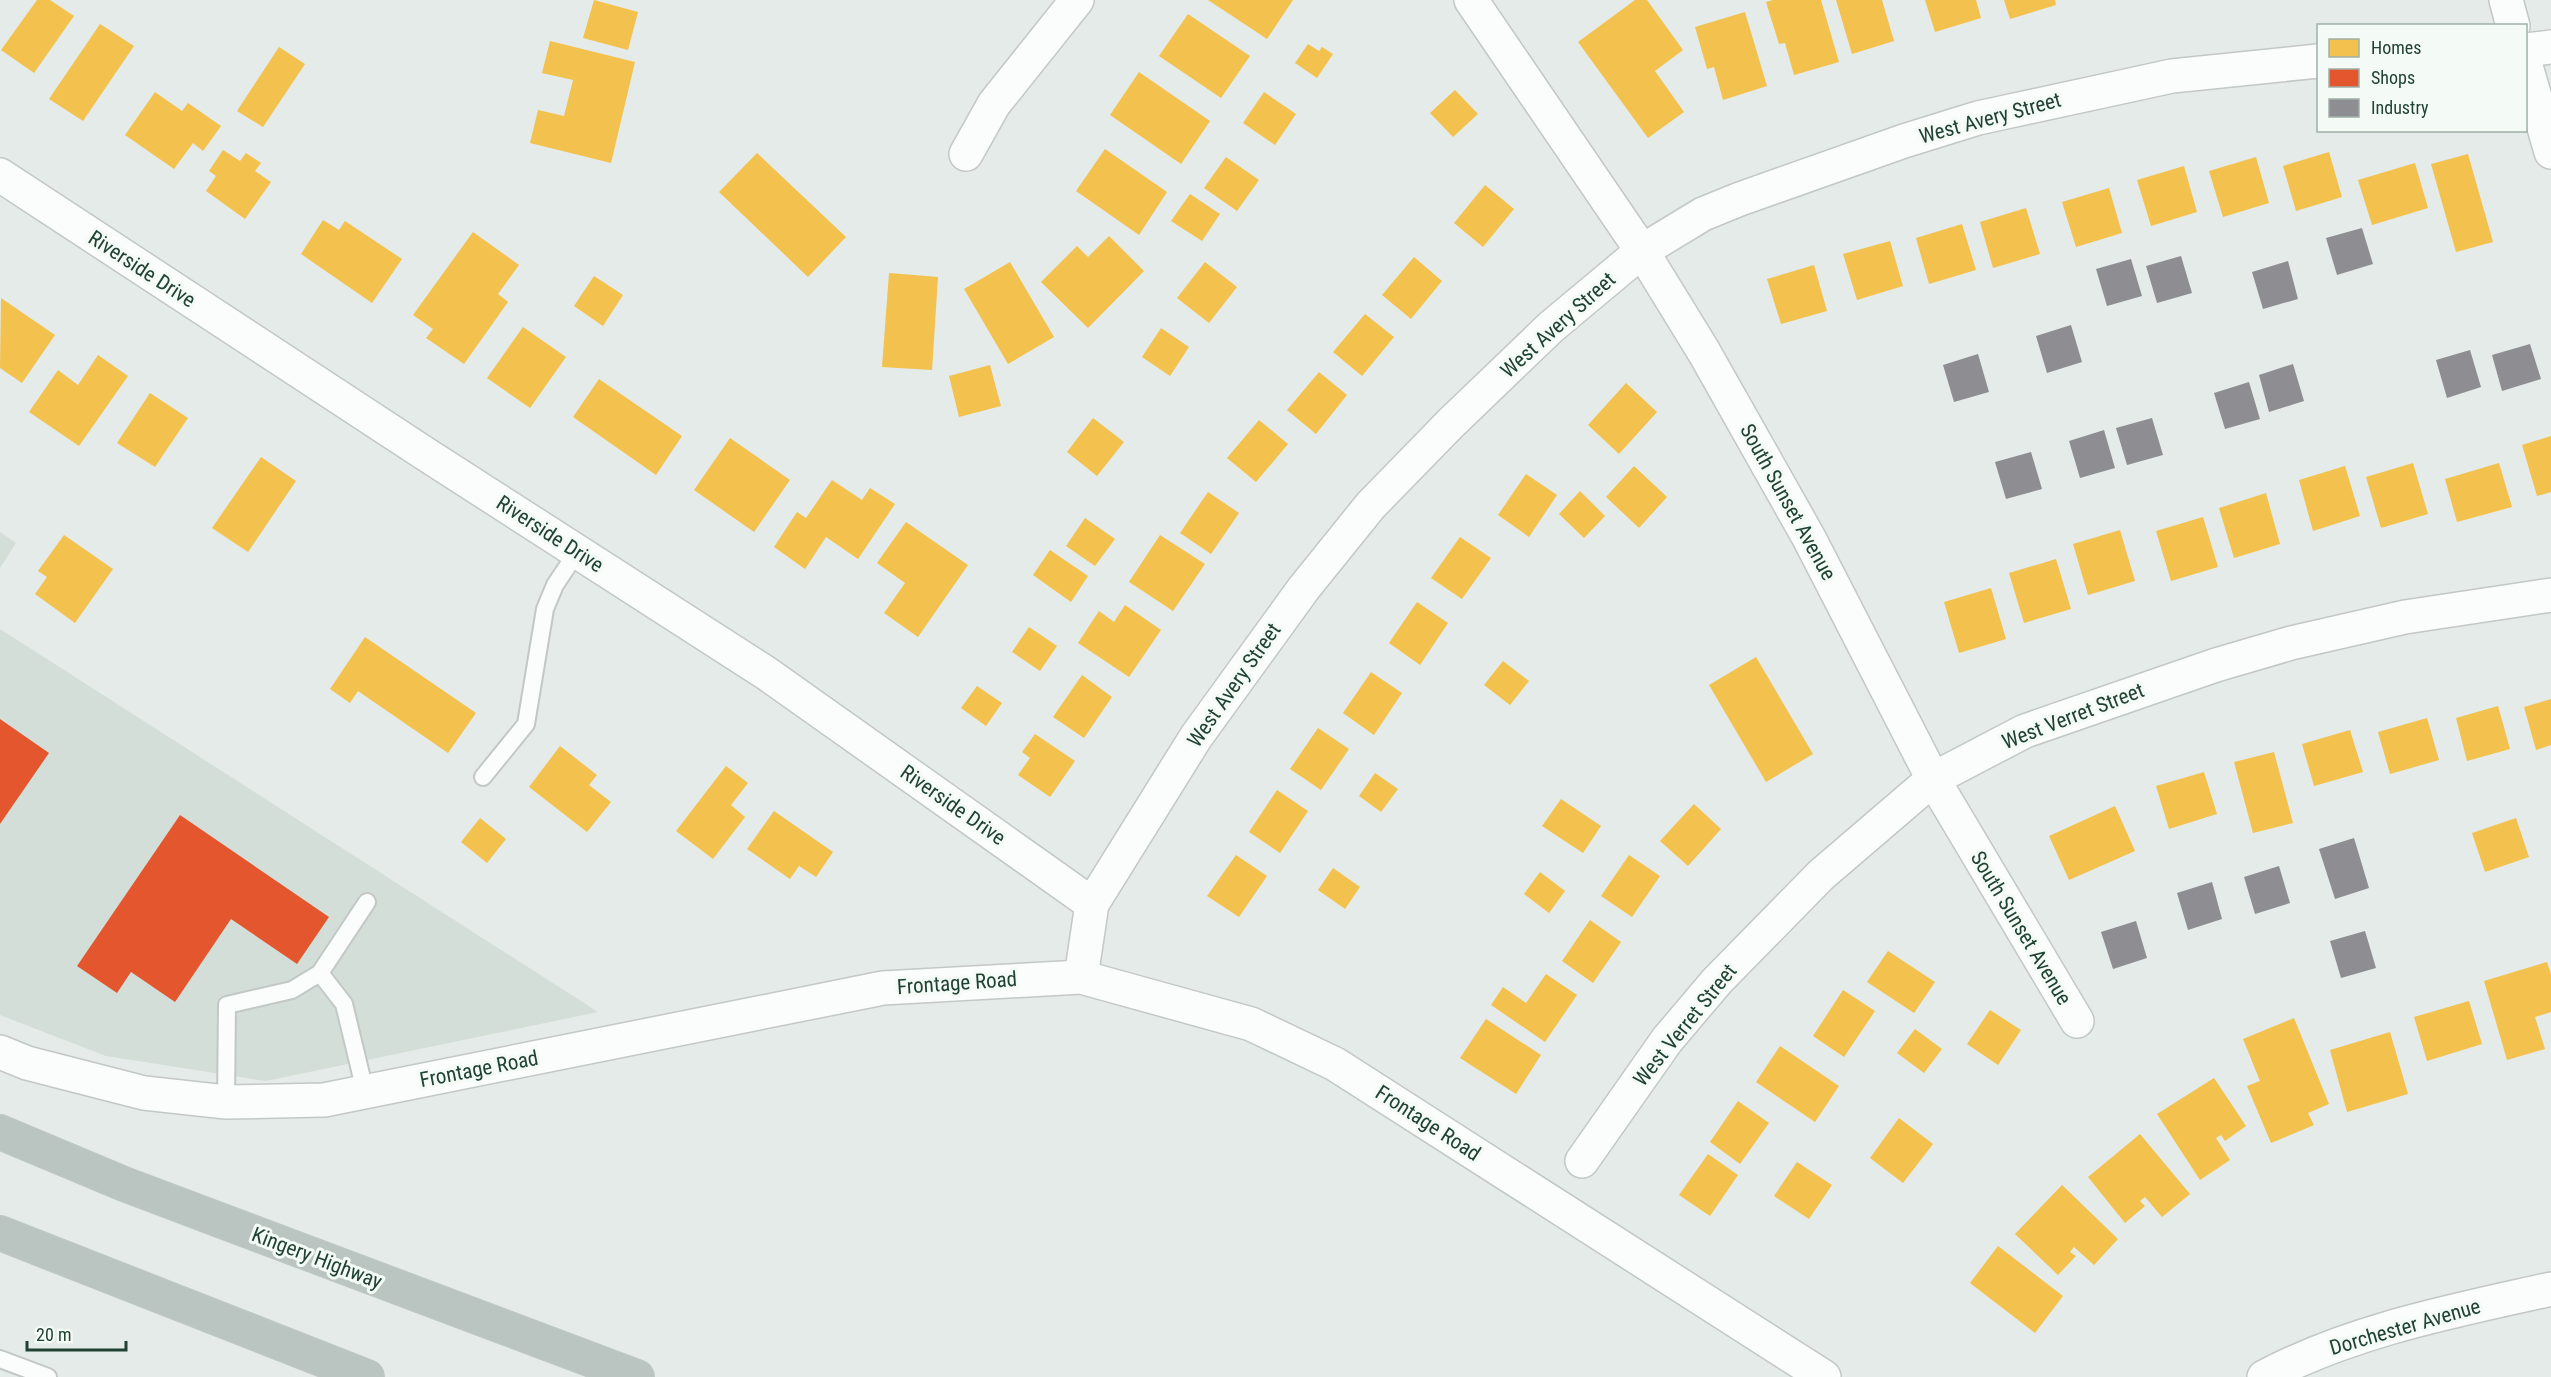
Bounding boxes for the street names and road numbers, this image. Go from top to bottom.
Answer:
street label: West Avery Street [1916,88,2064,148]
street label: Riverside Drive [84,226,200,312]
street label: West Avery Street [1496,267,1620,383]
street label: South Sunset Avenue [1735,420,1841,584]
street label: Riverside Drive [492,491,608,577]
street label: West Avery Street [1182,618,1286,752]
street label: West Verret Street [1999,678,2147,754]
street label: Riverside Drive [896,760,1010,850]
street label: South Sunset Avenue [1966,847,2076,1009]
street label: West Verret Street [1628,959,1742,1091]
street label: Frontage Road [896,967,1018,999]
street label: Frontage Road [418,1046,540,1092]
street label: Frontage Road [1371,1080,1485,1166]
street label: Kingery Highway [249,1222,386,1294]
street label: Dorchester Avenue [2327,1294,2483,1360]

